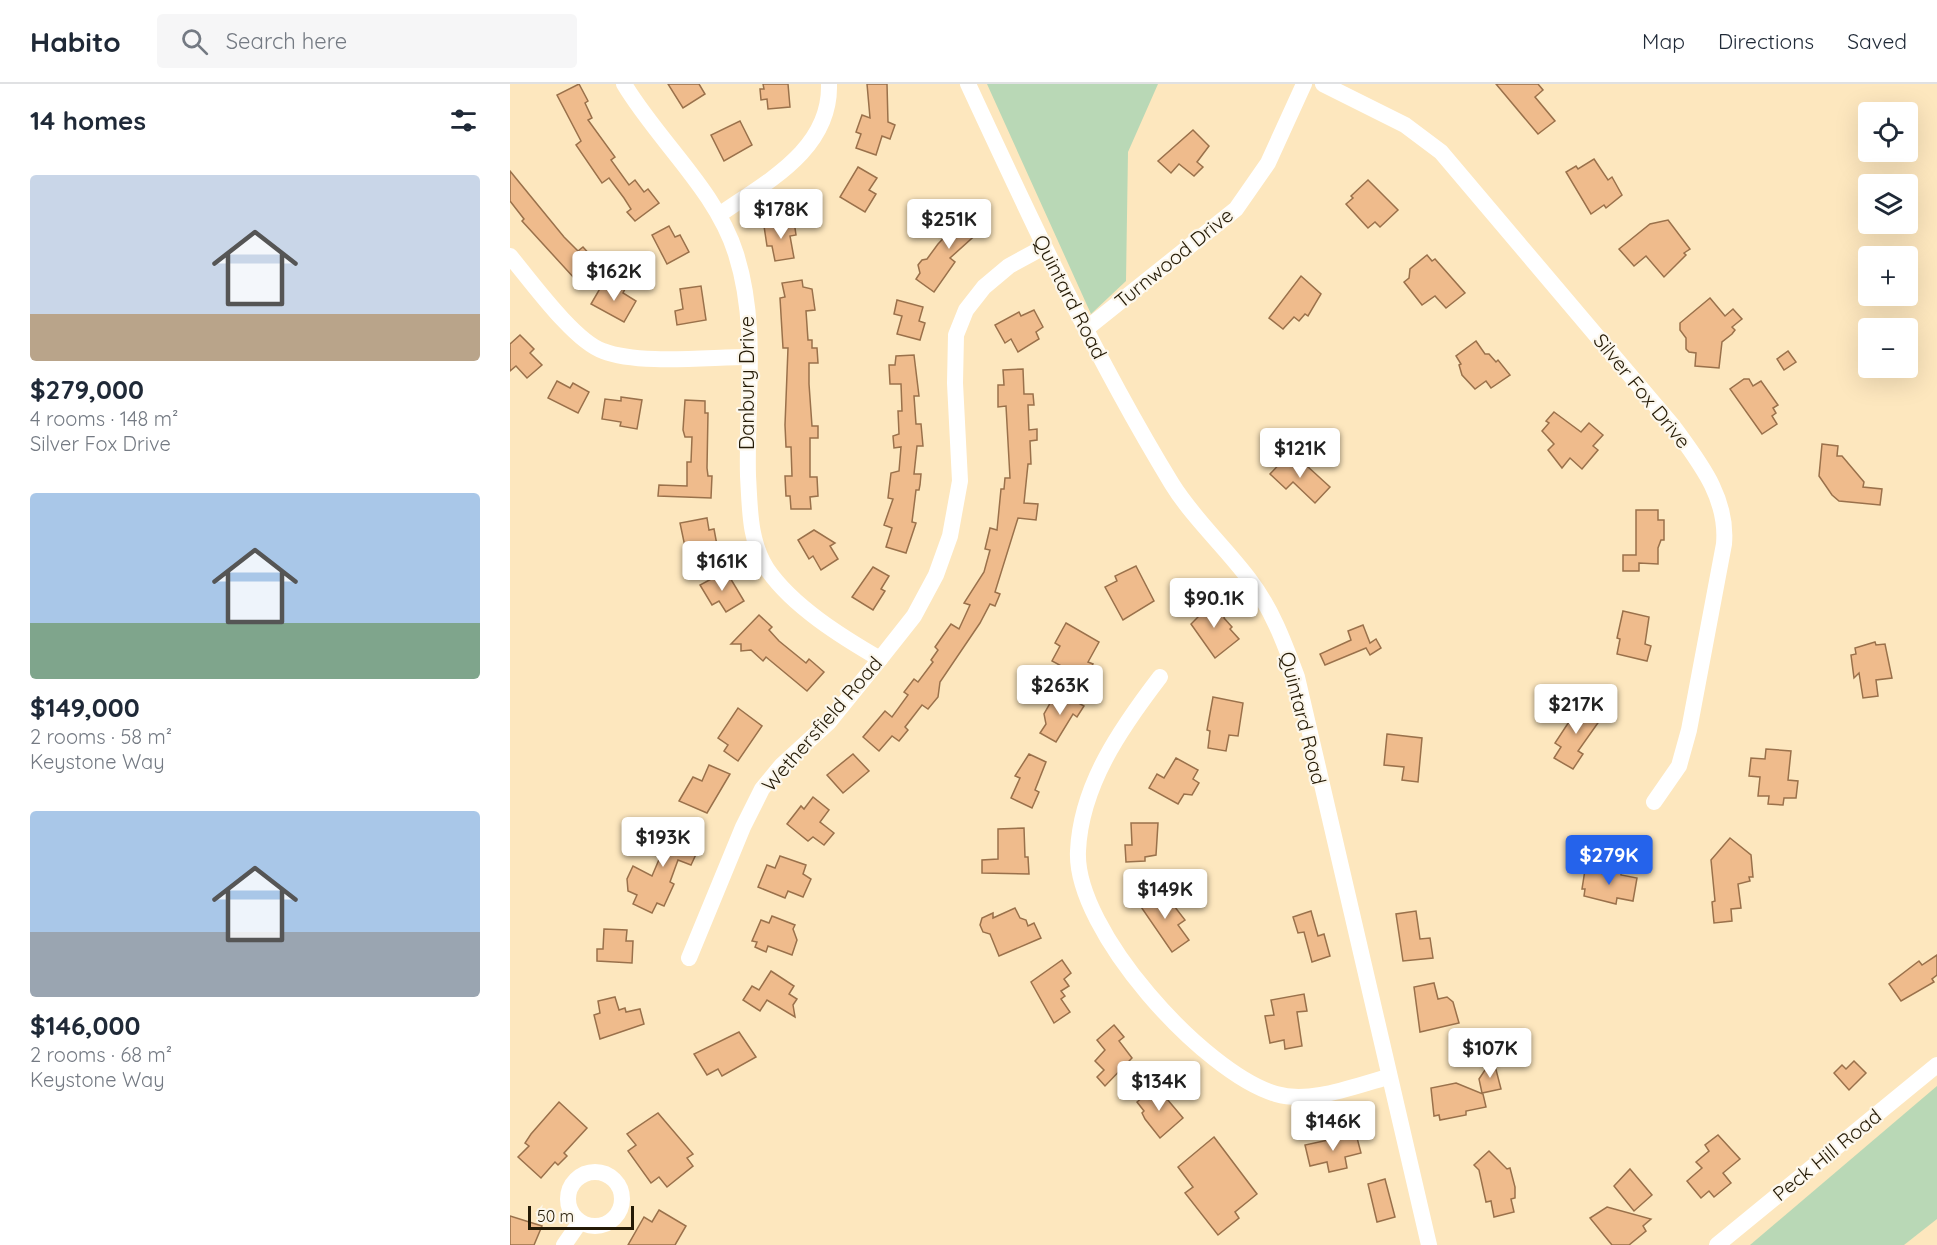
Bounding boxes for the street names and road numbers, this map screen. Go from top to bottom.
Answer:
street label: Turnwood Drive [1109,202,1238,313]
street label: Quintard Road [1028,230,1112,363]
street label: Danbury Drive [734,316,759,450]
street label: Silver Fox Drive [1588,328,1696,453]
street label: Quintard Road [1275,649,1332,787]
street label: Wethersfield Road [756,651,887,796]
street label: Peck Hill Road [1767,1103,1886,1206]

